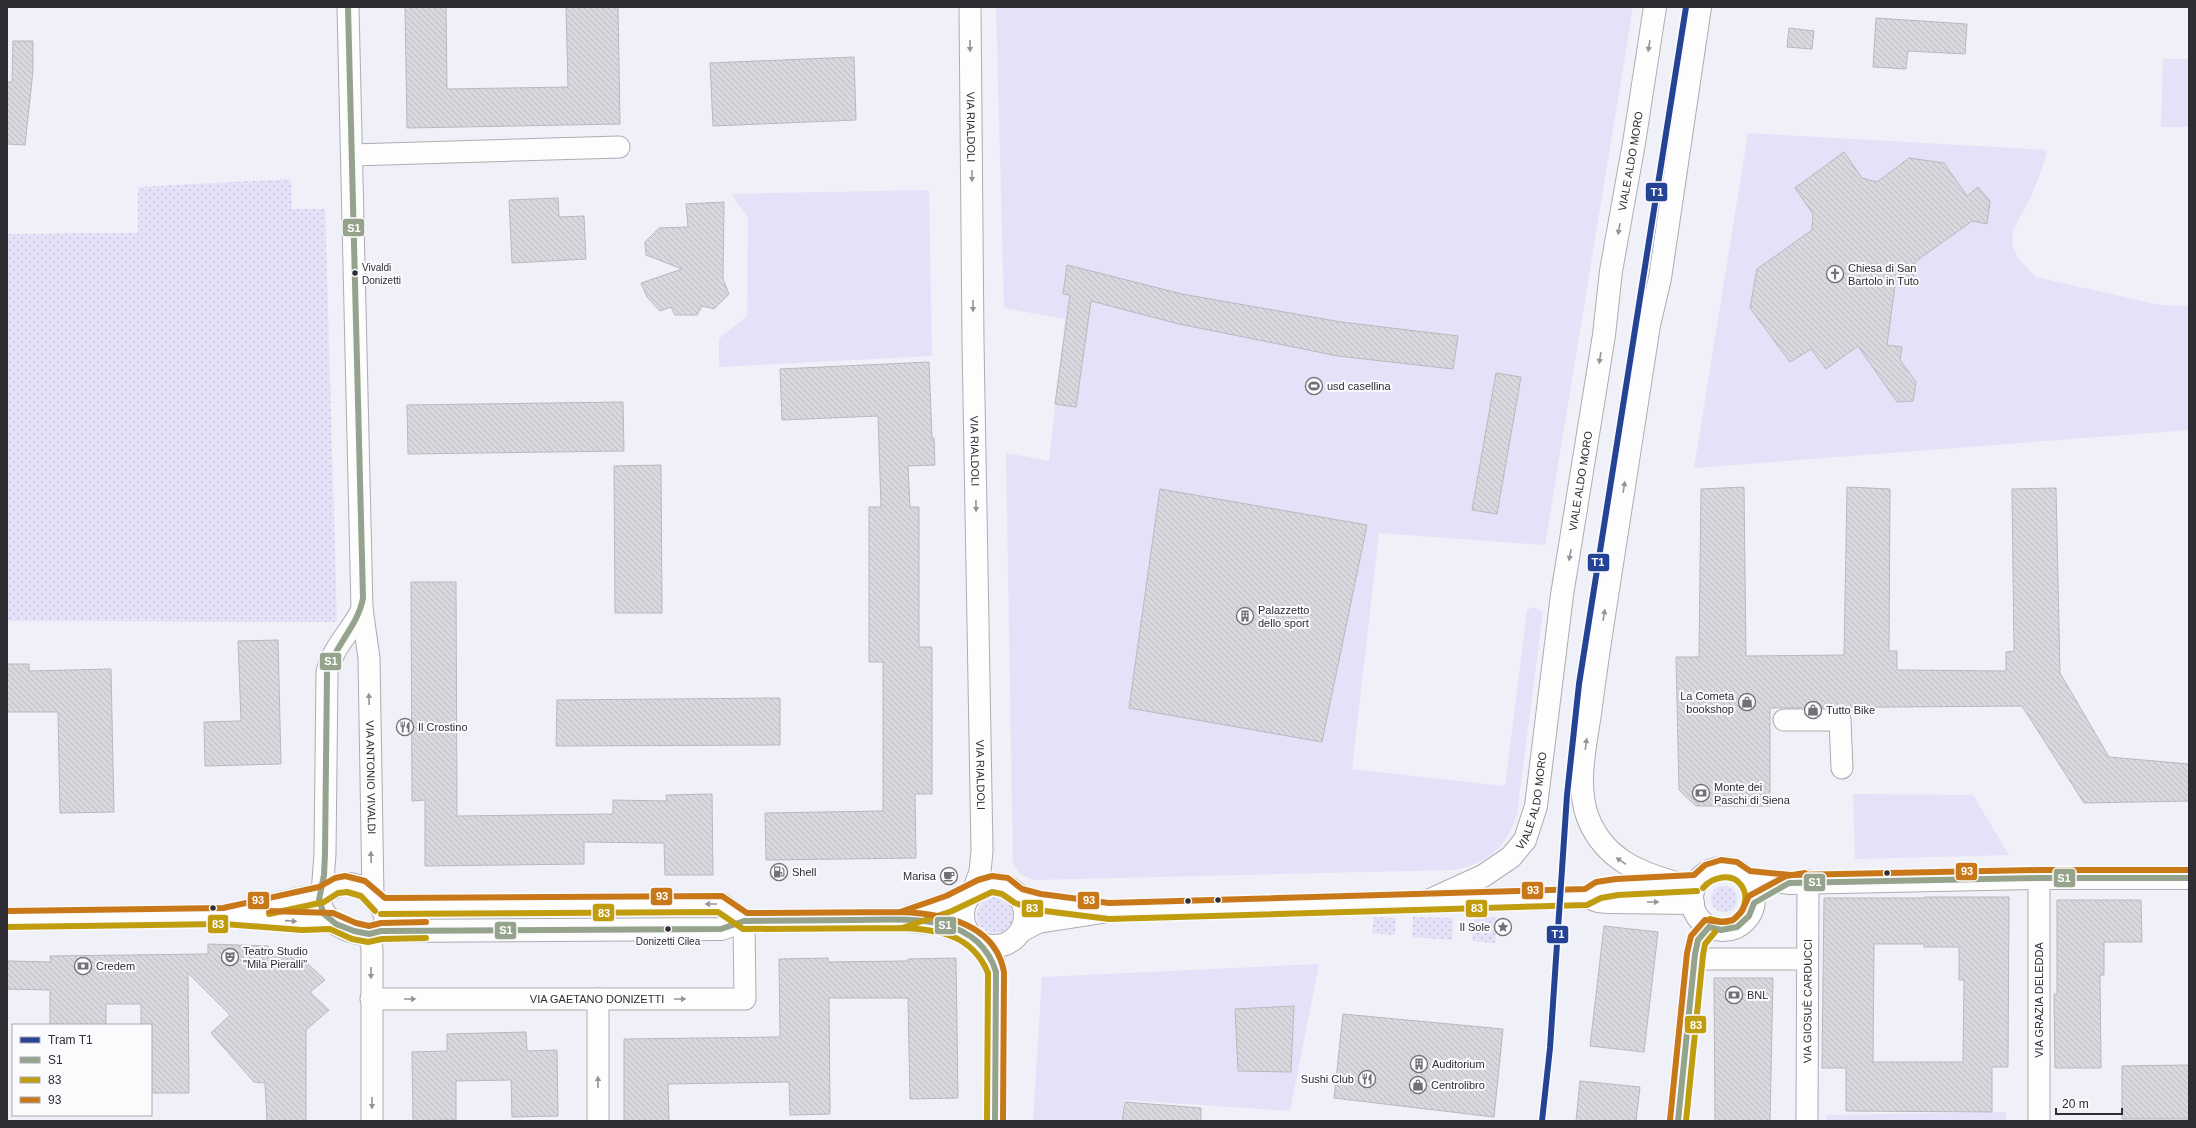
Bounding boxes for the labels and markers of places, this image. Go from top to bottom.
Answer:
place label: Vivaldi Donizetti [362,262,401,286]
place label: Chiesa di San Bartolo in Tuto [1848,262,1919,287]
church icon: Chiesa di San Bartolo in Tuto [1825,264,1845,284]
marker: Vivaldi Donizetti [350,268,360,278]
sports icon: usd casellina [1304,376,1324,396]
place label: usd casellina [1327,380,1391,392]
place label: Palazzetto dello sport [1258,604,1309,629]
building icon: Palazzetto dello sport [1235,606,1255,626]
place label: La Cometa bookshop [1680,690,1735,715]
shop icon: La Cometa bookshop [1737,692,1757,712]
shop icon: Tutto Bike [1803,700,1823,720]
place label: Tutto Bike [1826,704,1875,716]
restaurant icon: Il Crostino [395,717,415,737]
place label: Il Crostino [418,721,468,733]
place label: Monte dei Paschi di Siena [1714,781,1791,806]
bank icon: Monte dei Paschi di Siena [1691,783,1711,803]
fuel station icon: Shell [769,862,789,882]
place label: Shell [792,866,816,878]
cafe icon: Marisa [939,866,959,886]
unlabelled marker [1882,868,1892,878]
place label: Marisa [903,870,937,882]
unlabelled marker [1213,895,1223,905]
unlabelled marker [1183,896,1193,906]
unlabelled marker [208,903,218,913]
place icon: Il Sole [1493,917,1513,937]
place label: Il Sole [1459,921,1490,933]
marker: Donizetti Cilea [663,924,673,934]
place label: Donizetti Cilea [636,936,701,947]
place label: Teatro Studio "Mila Pieralli" [243,945,308,970]
theatre icon: Teatro Studio "Mila Pieralli" [220,947,240,967]
bank icon: Credem [73,956,93,976]
place label: Credem [96,960,135,972]
bank icon: BNL [1724,985,1744,1005]
place label: BNL [1747,989,1768,1001]
building icon: Auditorium [1409,1054,1429,1074]
place label: Auditorium [1432,1058,1485,1070]
restaurant icon: Sushi Club [1357,1069,1377,1089]
place label: Sushi Club [1301,1073,1354,1085]
shop icon: Centrolibro [1408,1075,1428,1095]
place label: Centrolibro [1431,1079,1485,1091]

